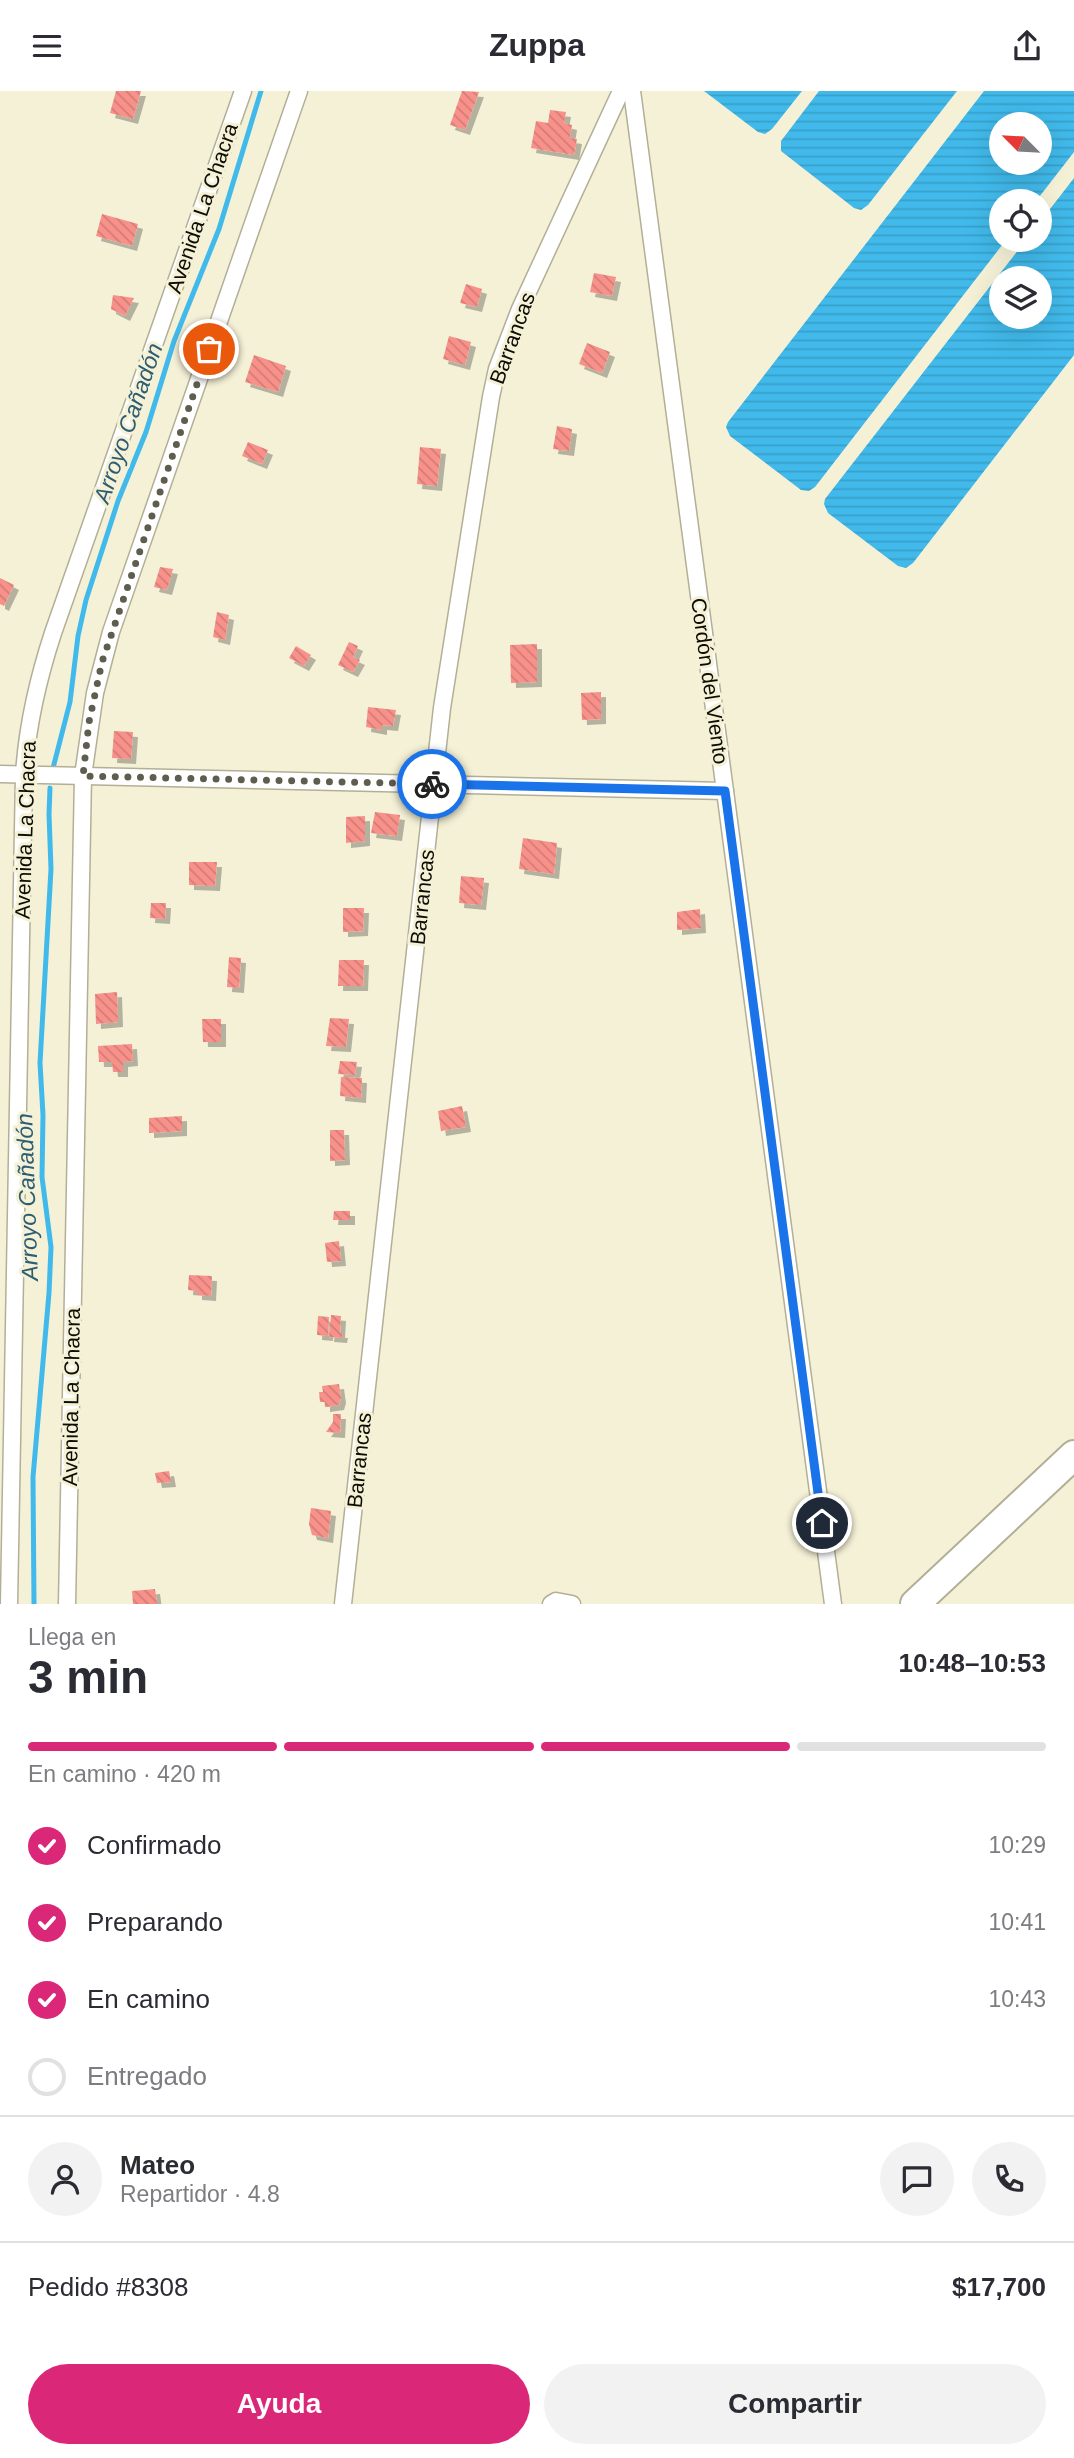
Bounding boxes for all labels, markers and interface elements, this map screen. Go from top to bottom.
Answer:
icon: menu [28,27,66,65]
text: Zuppa [489,27,585,63]
icon: share [1008,27,1046,65]
north arrow [989,112,1052,175]
map controls [989,112,1052,329]
street label: Avenida La Chacra [162,120,242,296]
button: locate [989,189,1052,252]
button: layers [989,266,1052,329]
street label: Barrancas [485,289,539,387]
pin [179,319,239,379]
icon: bag [190,330,228,368]
water label: Arroyo Cañadón [88,340,168,508]
street label: Cordón del Viento [687,596,733,766]
street label: Avenida La Chacra [10,740,40,919]
courier [397,749,467,819]
icon: bike [413,765,451,803]
street label: Barrancas [406,848,438,946]
water label: Arroyo Cañadón [11,1113,43,1283]
street label: Avenida La Chacra [58,1307,84,1486]
street label: Barrancas [343,1411,375,1509]
pin [792,1493,852,1553]
icon: home [803,1504,841,1542]
text: Llega en [28,1624,116,1650]
text: 10:48–10:53 [899,1648,1046,1678]
text: 3 min [28,1651,148,1703]
text: En camino · 420 m [28,1761,221,1787]
icon: check [28,1827,66,1865]
text: Confirmado [87,1830,221,1860]
text: 10:29 [988,1832,1046,1858]
icon: check [28,1904,66,1942]
text: Preparando [87,1907,223,1937]
text: 10:41 [988,1909,1046,1935]
icon: check [28,1981,66,2019]
text: En camino [87,1984,210,2014]
text: 10:43 [988,1986,1046,2012]
text: Entregado [87,2061,207,2091]
button: person [28,2142,102,2216]
button: chat [880,2142,954,2216]
button: phone [972,2142,1046,2216]
text: Mateo [120,2150,195,2180]
text: Repartidor · 4.8 [120,2181,280,2207]
text: Pedido #8308 [28,2272,188,2302]
text: $17,700 [952,2272,1046,2302]
button: Ayuda [28,2364,530,2444]
button: Compartir [544,2364,1046,2444]

